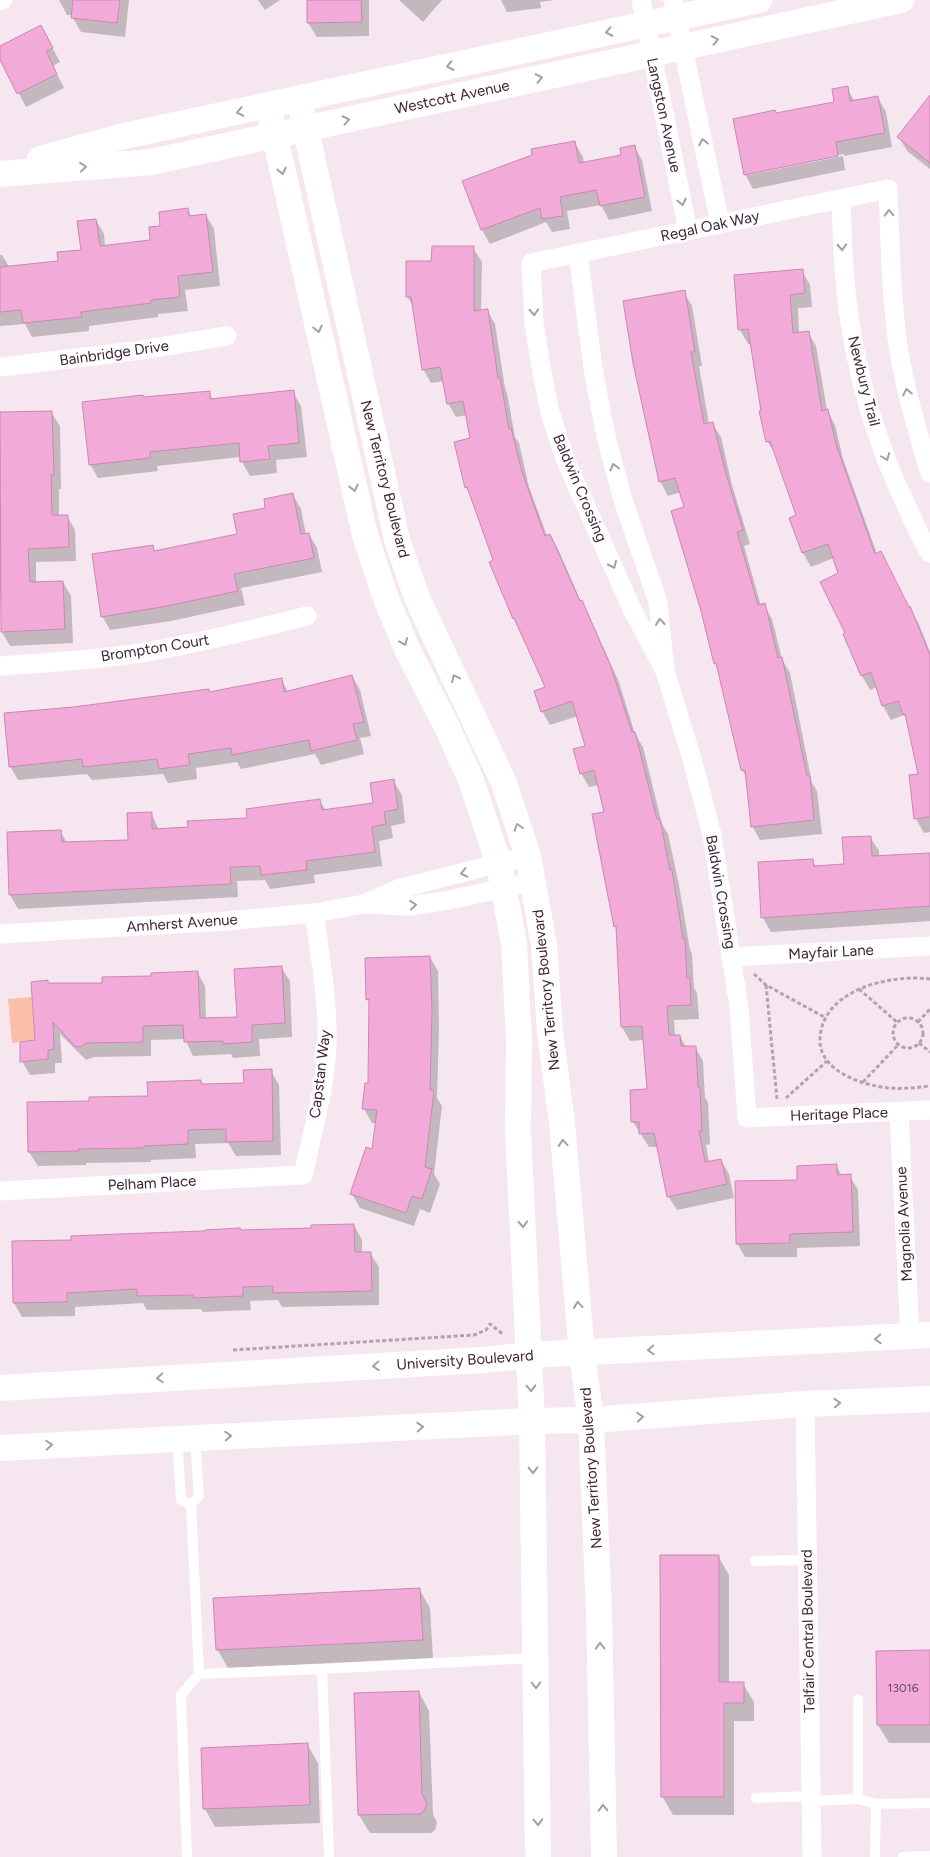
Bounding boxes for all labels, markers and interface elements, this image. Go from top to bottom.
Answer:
one-way arrow [604,26,613,37]
one-way arrow [711,35,720,46]
street label: Langston Avenue [643,56,685,174]
one-way arrow [445,61,454,71]
one-way arrow [535,73,544,84]
street label: Westcott Avenue [393,76,511,118]
one-way arrow [235,106,244,117]
one-way arrow [342,115,351,126]
one-way arrow [698,137,708,146]
one-way arrow [80,162,88,173]
one-way arrow [276,166,287,175]
one-way arrow [676,198,687,207]
street label: Regal Oak Way [659,207,761,245]
one-way arrow [884,209,895,217]
one-way arrow [837,244,848,252]
one-way arrow [528,308,539,316]
one-way arrow [312,325,323,334]
street label: Newbury Trail [844,334,884,428]
street label: Bainbridge Drive [58,336,170,370]
one-way arrow [902,388,913,397]
street label: New Territory Boulevard [357,398,413,560]
street label: Baldwin Crossing [549,431,611,545]
one-way arrow [880,452,890,461]
one-way arrow [610,463,620,471]
one-way arrow [348,483,359,492]
one-way arrow [607,560,618,569]
one-way arrow [655,618,666,626]
street label: Brompton Court [99,630,211,665]
one-way arrow [398,637,409,646]
one-way arrow [451,674,462,683]
one-way arrow [514,824,524,832]
street label: Baldwin Crossing [702,834,740,950]
one-way arrow [459,867,468,878]
one-way arrow [409,900,417,911]
street label: New Territory Boulevard [529,909,563,1071]
street label: Amherst Avenue [126,910,238,936]
street label: Mayfair Lane [788,941,874,963]
street label: Capstan Way [306,1029,334,1119]
street label: Heritage Place [790,1103,888,1125]
one-way arrow [558,1139,569,1147]
street label: Magnolia Avenue [892,1166,916,1282]
street label: Pelham Place [107,1172,197,1194]
one-way arrow [517,1220,528,1228]
one-way arrow [573,1301,584,1309]
one-way arrow [874,1333,882,1344]
one-way arrow [647,1345,655,1356]
street label: University Boulevard [396,1346,534,1374]
one-way arrow [372,1360,380,1371]
one-way arrow [156,1373,164,1384]
one-way arrow [526,1385,536,1393]
street label: New Territory Boulevard [576,1387,606,1549]
one-way arrow [834,1398,841,1408]
one-way arrow [636,1411,644,1422]
one-way arrow [416,1421,424,1432]
one-way arrow [225,1431,233,1442]
one-way arrow [45,1440,53,1451]
one-way arrow [527,1466,538,1474]
street label: Telfair Central Boulevard [798,1549,818,1713]
one-way arrow [595,1642,605,1650]
house number: 13016 [888,1681,919,1695]
one-way arrow [531,1682,541,1689]
one-way arrow [598,1804,608,1812]
one-way arrow [533,1818,543,1826]

